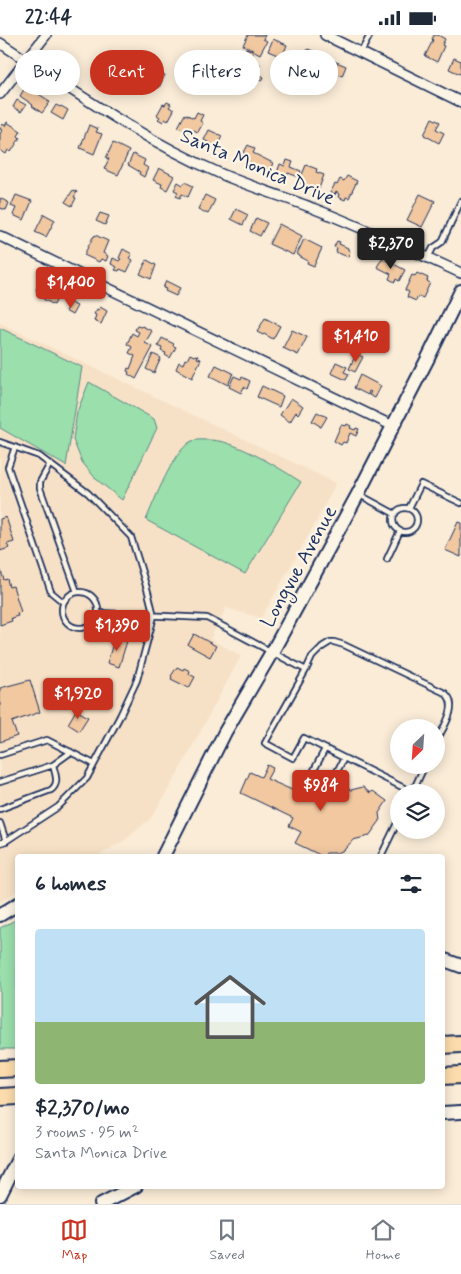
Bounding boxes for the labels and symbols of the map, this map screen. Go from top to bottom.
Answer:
street label: Santa Monica Drive [176,123,339,212]
pin: $2,370 [350,227,432,270]
pin: $1,400 [30,267,112,309]
pin: $1,410 [315,321,397,363]
street label: Longvue Avenue [255,501,345,633]
pin: $1,390 [76,609,158,652]
pin: $1,920 [37,677,119,720]
north arrow [390,719,445,774]
pin: $984 [291,769,351,812]

